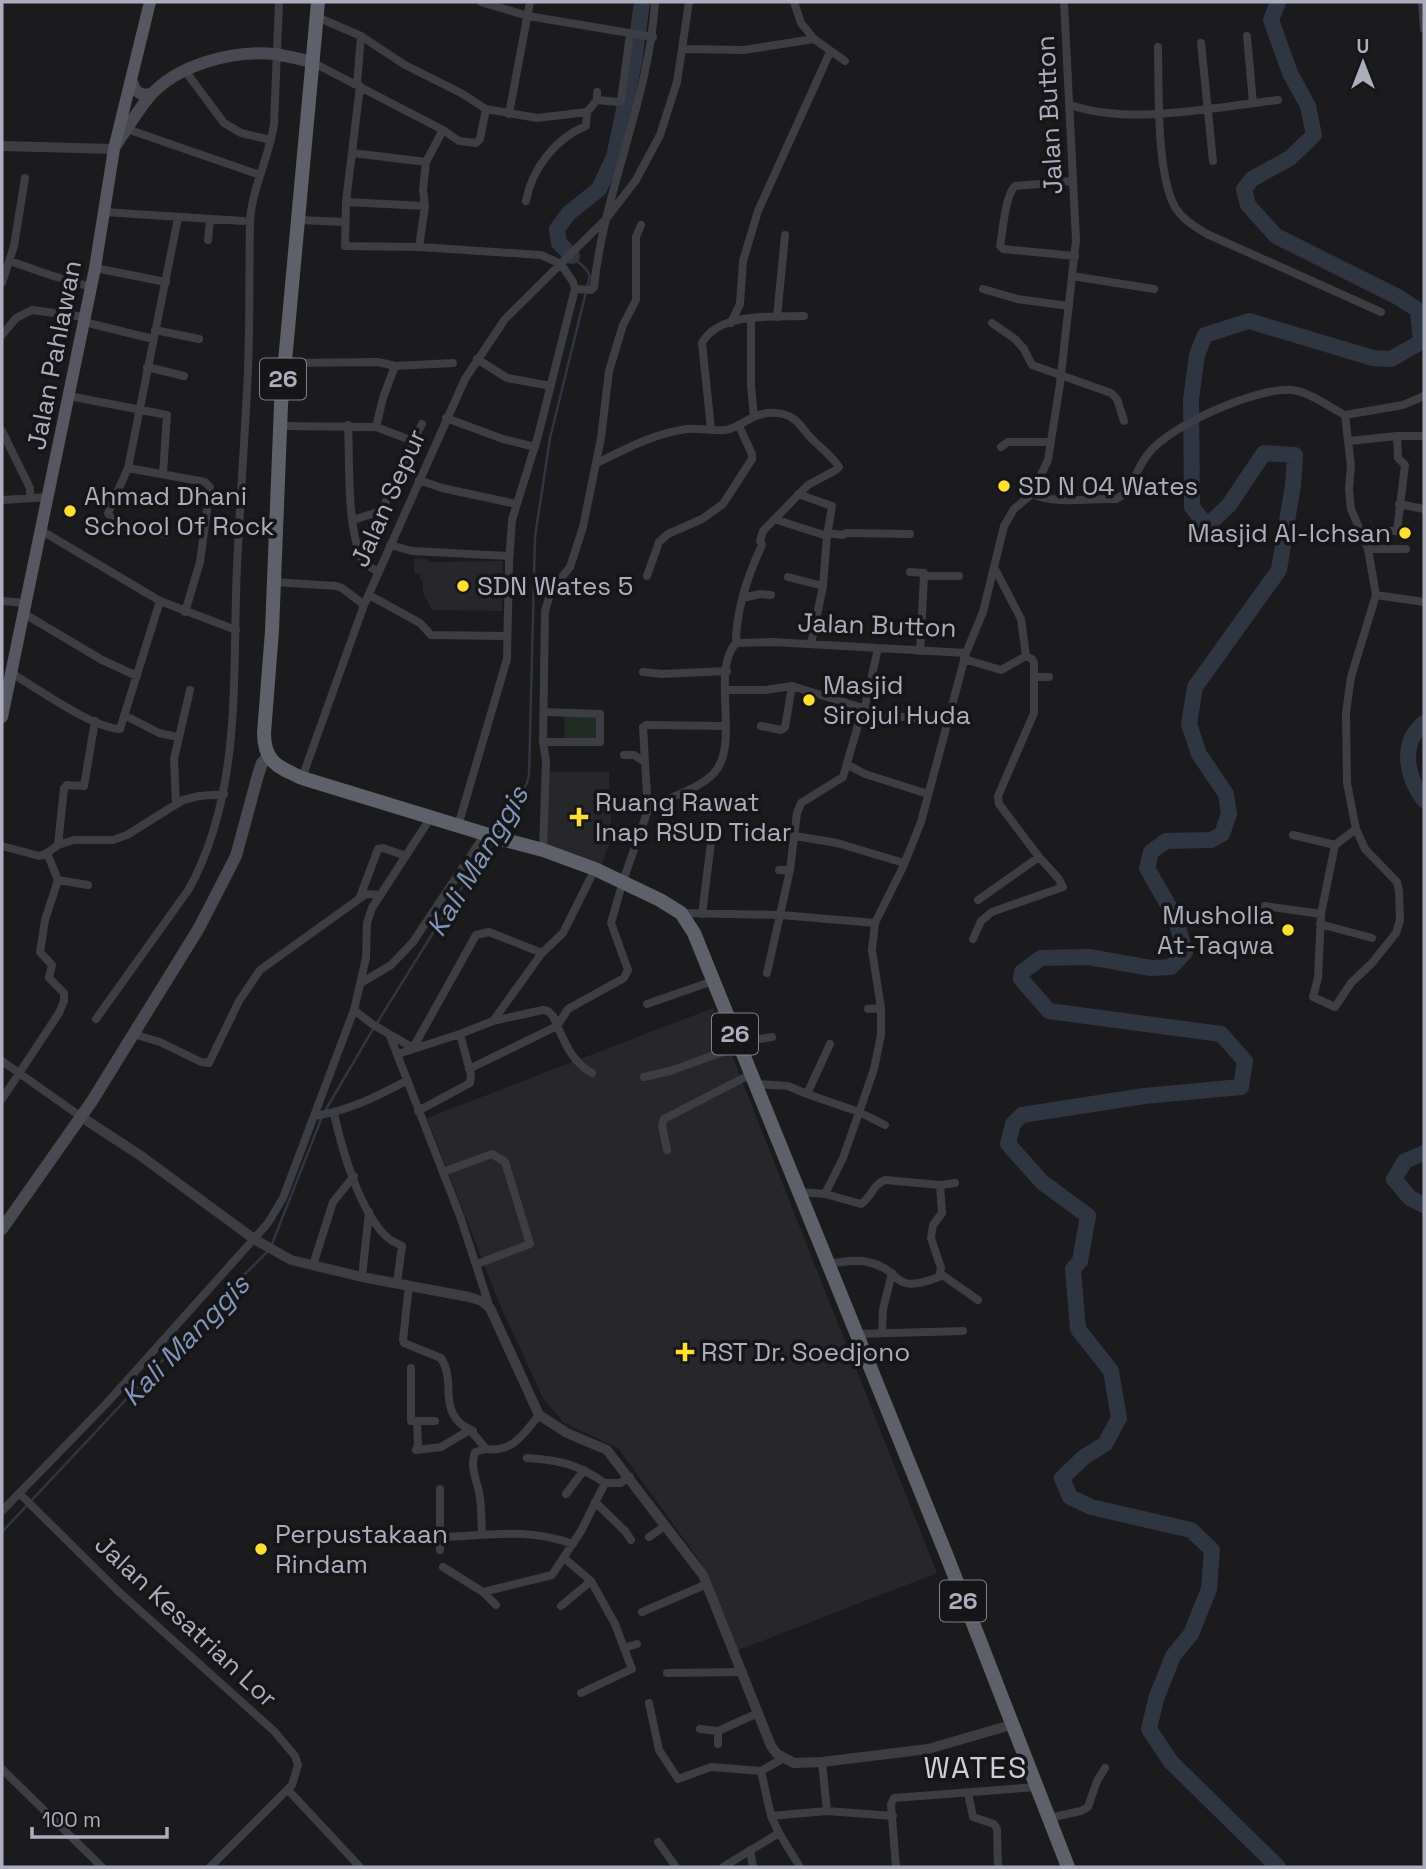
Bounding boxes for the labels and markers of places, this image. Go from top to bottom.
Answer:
place label: SD N 04 Wates [1018,469,1198,503]
marker: SD N 04 Wates [996,478,1012,494]
place label: Ahmad Dhani School Of Rock [84,479,274,543]
marker: Ahmad Dhani School Of Rock [62,503,78,519]
place label: Masjid Al-Ichsan [1187,516,1391,550]
marker: Masjid Al-Ichsan [1397,525,1413,541]
place label: SDN Wates 5 [477,569,633,603]
marker: SDN Wates 5 [455,578,471,594]
place label: Masjid Sirojul Huda [823,668,971,732]
marker: Masjid Sirojul Huda [801,692,817,708]
place label: Ruang Rawat Inap RSUD Tidar [595,785,792,849]
marker: Ruang Rawat Inap RSUD Tidar [569,807,589,827]
place label: Musholla At-Taqwa [1157,898,1274,962]
marker: Musholla At-Taqwa [1280,922,1296,938]
place label: RST Dr. Soedjono [701,1335,910,1369]
marker: RST Dr. Soedjono [675,1342,695,1362]
place label: Perpustakaan Rindam [275,1517,448,1581]
marker: Perpustakaan Rindam [253,1541,269,1557]

